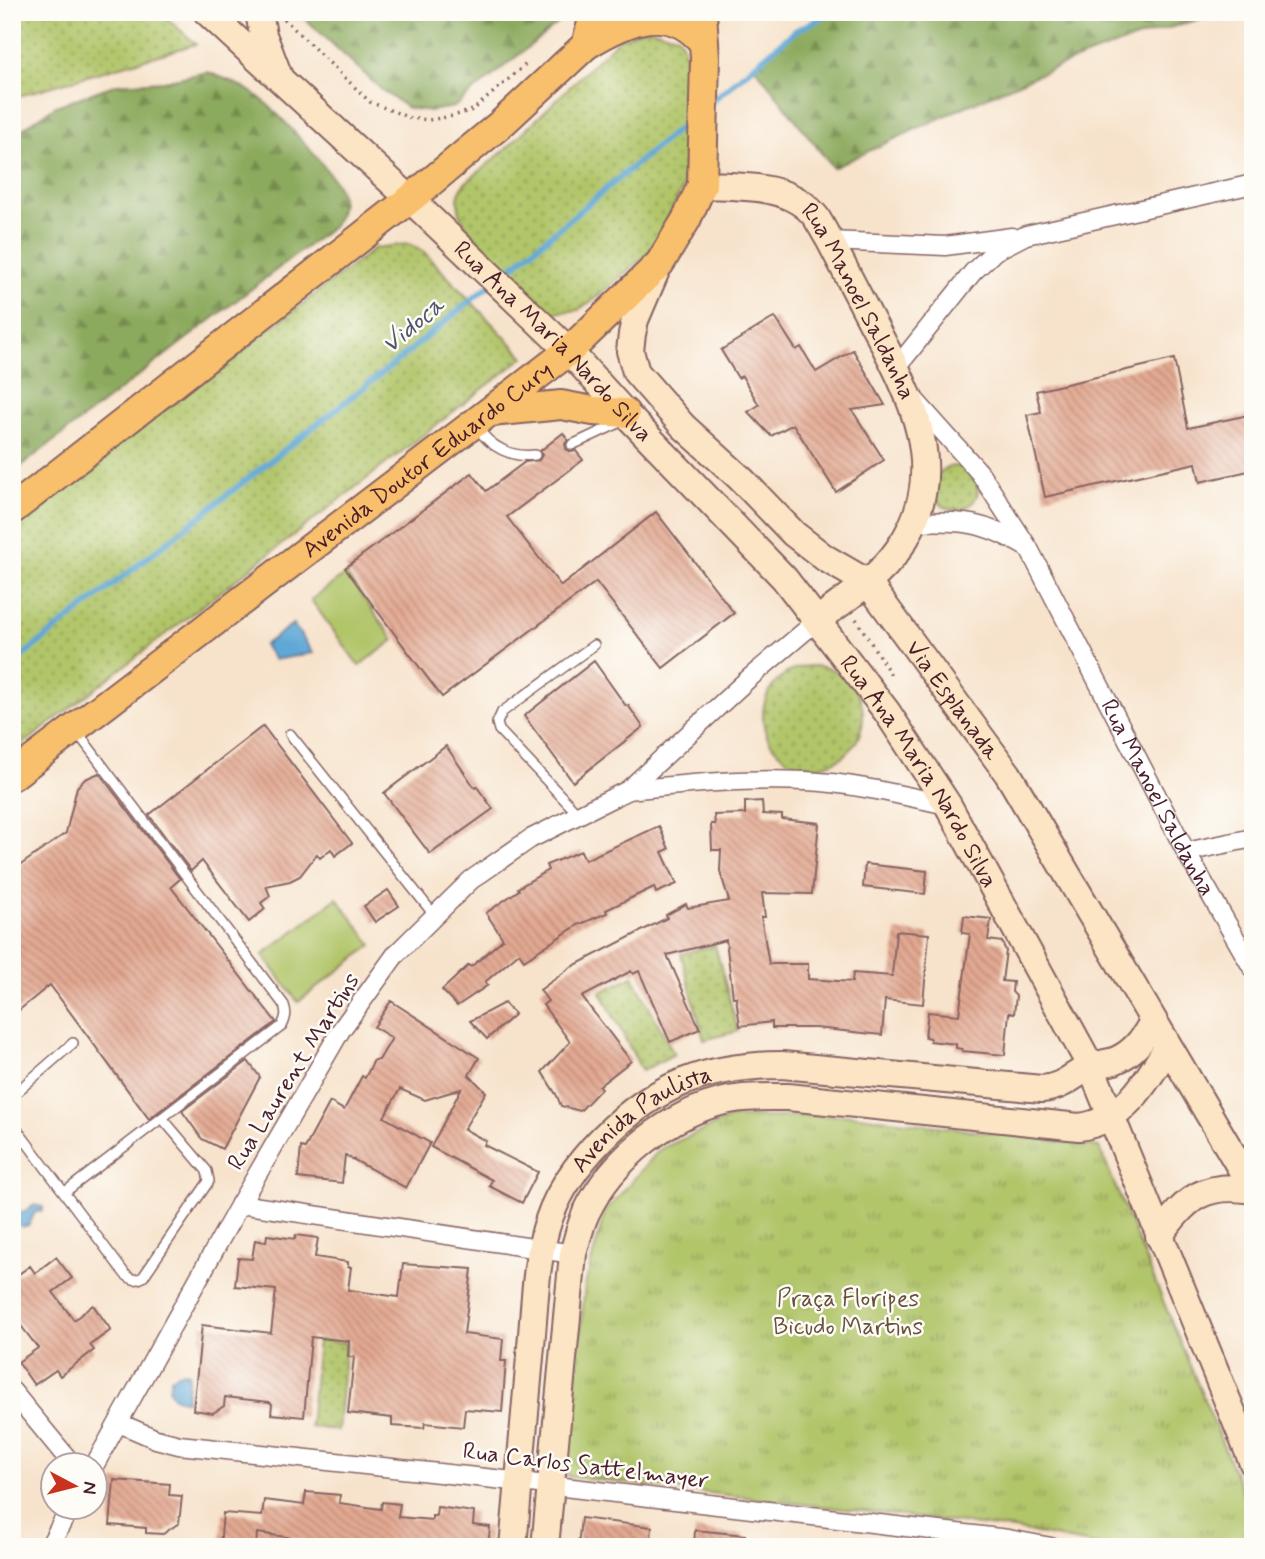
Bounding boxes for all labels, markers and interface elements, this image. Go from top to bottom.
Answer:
street label: Rua Manoel Saldanha [794,196,922,405]
street label: Rua Ana Maria Nardo Silva [446,235,659,449]
water label: Vidoca [375,288,453,362]
street label: Avenida Doutor Eduardo Cury [296,355,559,566]
street label: Via Esplanada [898,634,1007,767]
street label: Rua Ana Maria Nardo Silva [832,649,1004,894]
street label: Rua Manoel Saldanha [1092,694,1222,902]
street label: Rua Laurent Martins [221,967,368,1176]
street label: Avenida Paulista [565,1059,716,1179]
park label: Praça Floripes Bicudo Martins [773,1284,923,1343]
street label: Rua Carlos Sattelmayer [461,1436,711,1497]
north arrow [38,1450,108,1520]
text: N [76,1480,103,1496]

